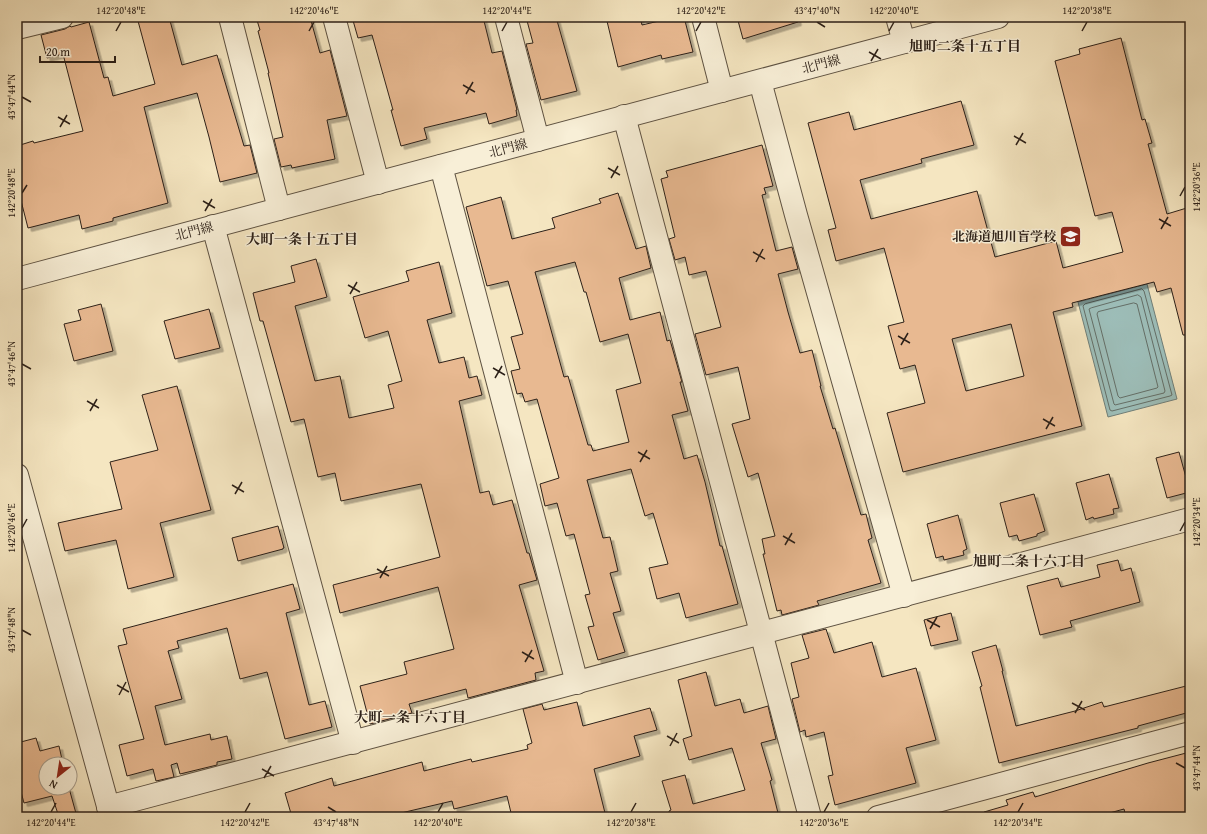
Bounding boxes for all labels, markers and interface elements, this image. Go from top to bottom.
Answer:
text: 142°20'48"E [96,3,146,18]
text: 142°20'46"E [289,3,339,18]
text: 142°20'44"E [482,3,532,18]
text: 142°20'42"E [676,3,726,18]
text: 43°47'40"N [794,3,840,18]
text: 142°20'40"E [869,3,919,18]
text: 142°20'38"E [1062,3,1112,18]
district label: 旭町二条十五丁目 [909,36,1021,56]
scale bar [40,38,115,64]
text: 20 m [46,43,70,60]
street label: 北門線 [800,50,842,78]
text: 43°47'44"N [4,74,19,120]
street label: 北門線 [487,134,529,162]
text: 142°20'36"E [1189,162,1204,212]
text: 142°20'48"E [4,168,19,218]
street label: 北門線 [173,217,215,245]
school or university icon: 北海道旭川盲学校 [1058,223,1084,249]
place label: 北海道旭川盲学校 [952,227,1057,246]
district label: 大町一条十五丁目 [246,229,358,249]
text: 43°47'46"N [4,341,19,387]
text: 142°20'34"E [1189,497,1204,547]
text: 142°20'46"E [4,503,19,553]
district label: 旭町二条十六丁目 [973,551,1085,571]
text: 43°47'48"N [4,607,19,653]
district label: 大町一条十六丁目 [354,707,466,727]
text: 43°47'44"N [1189,745,1204,791]
north arrow [38,756,78,796]
text: N [45,776,60,793]
text: 142°20'44"E [26,815,76,830]
text: 142°20'42"E [220,815,270,830]
text: 43°47'48"N [313,815,359,830]
text: 142°20'40"E [413,815,463,830]
text: 142°20'38"E [606,815,656,830]
text: 142°20'36"E [799,815,849,830]
text: 142°20'34"E [993,815,1043,830]

